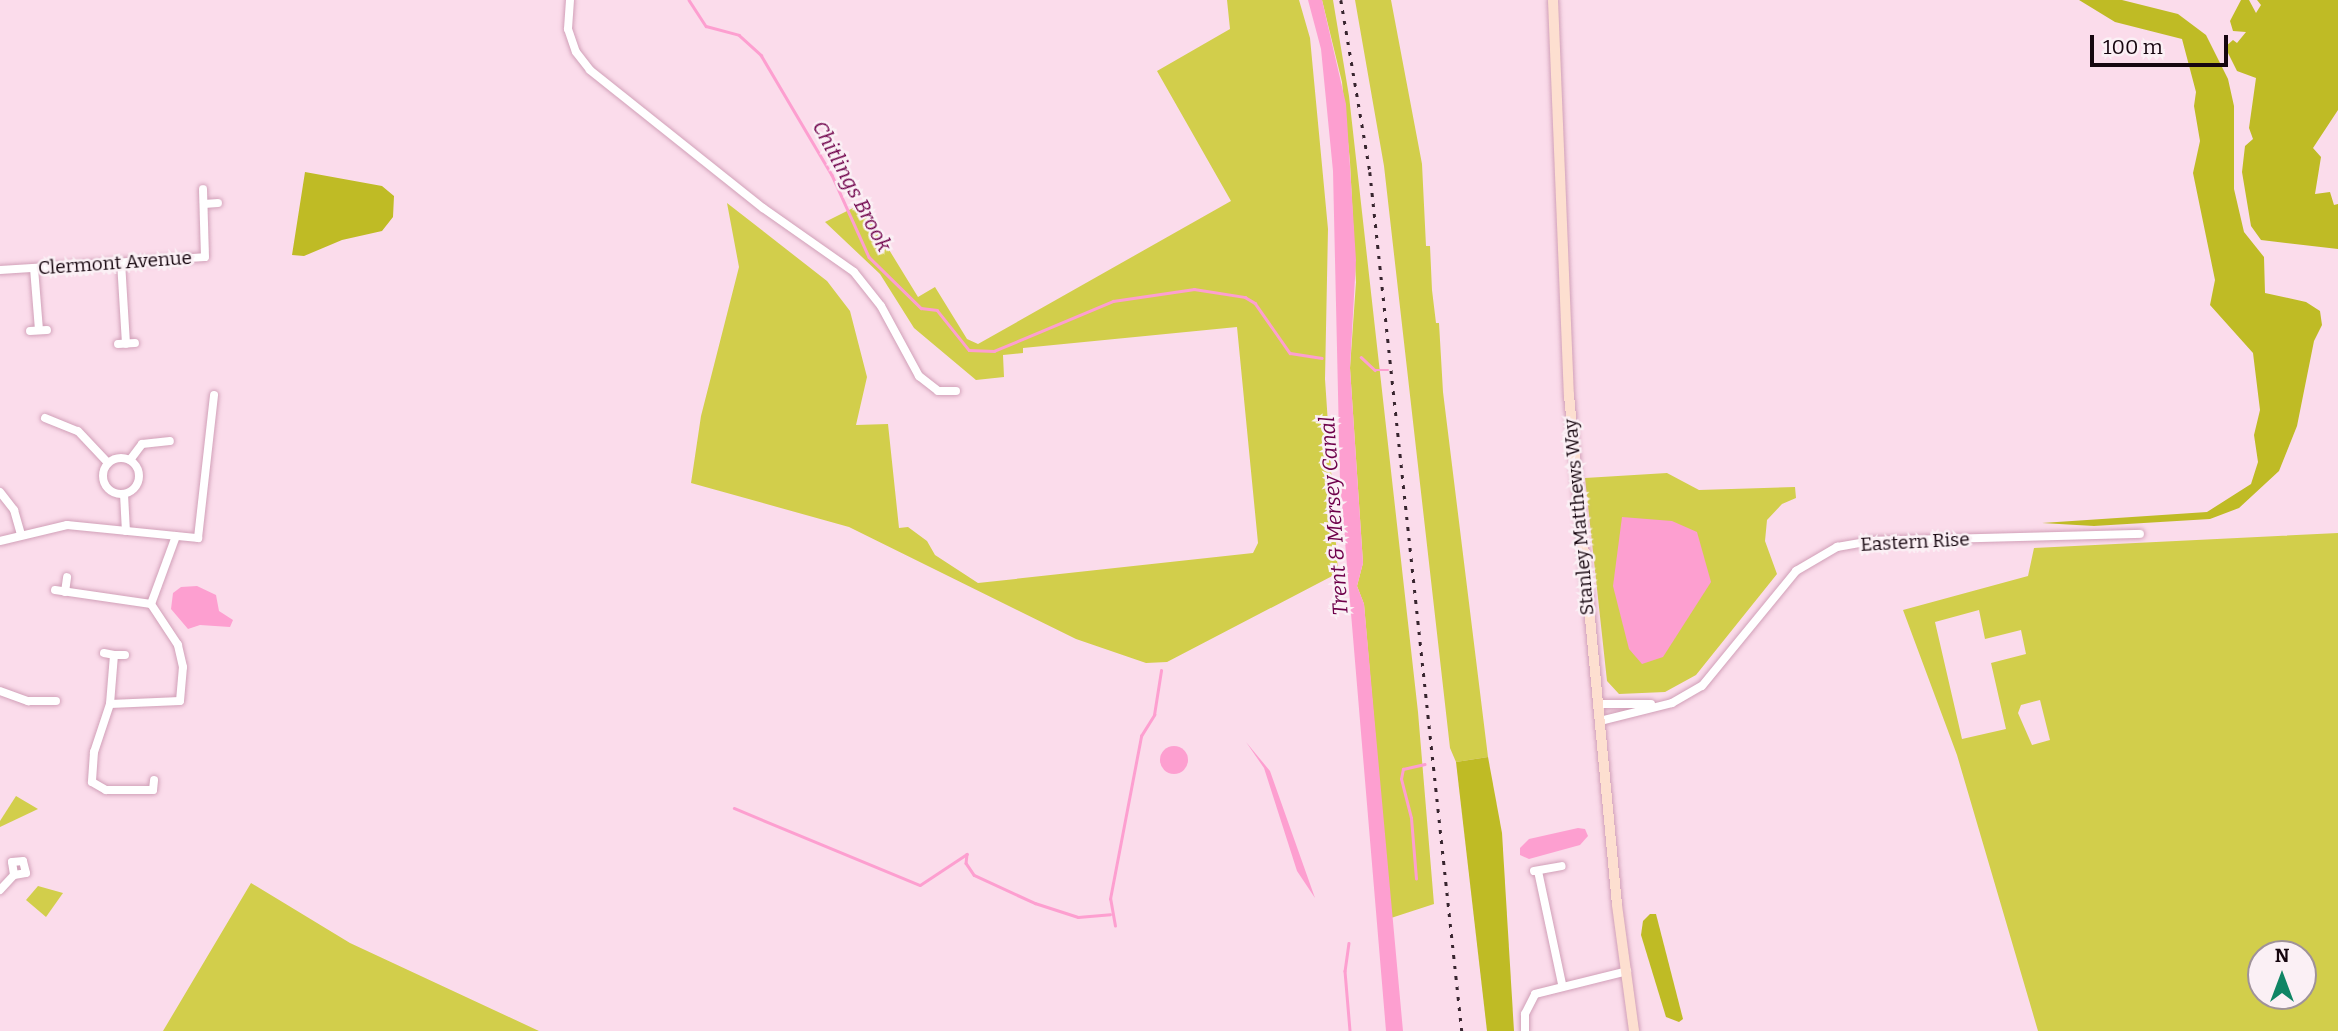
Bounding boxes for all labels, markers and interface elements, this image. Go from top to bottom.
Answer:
scale bar [2093,21,2231,65]
text: 100 m [2103,34,2163,60]
water label: Chitlings Brook [807,116,897,256]
street label: Clermont Avenue [37,246,193,280]
water label: Trent & Mersey Canal [1314,416,1354,616]
street label: Stanley Matthews Way [1559,418,1599,616]
street label: Eastern Rise [1860,528,1970,556]
north arrow [2247,940,2317,1010]
text: N [2275,944,2289,967]

